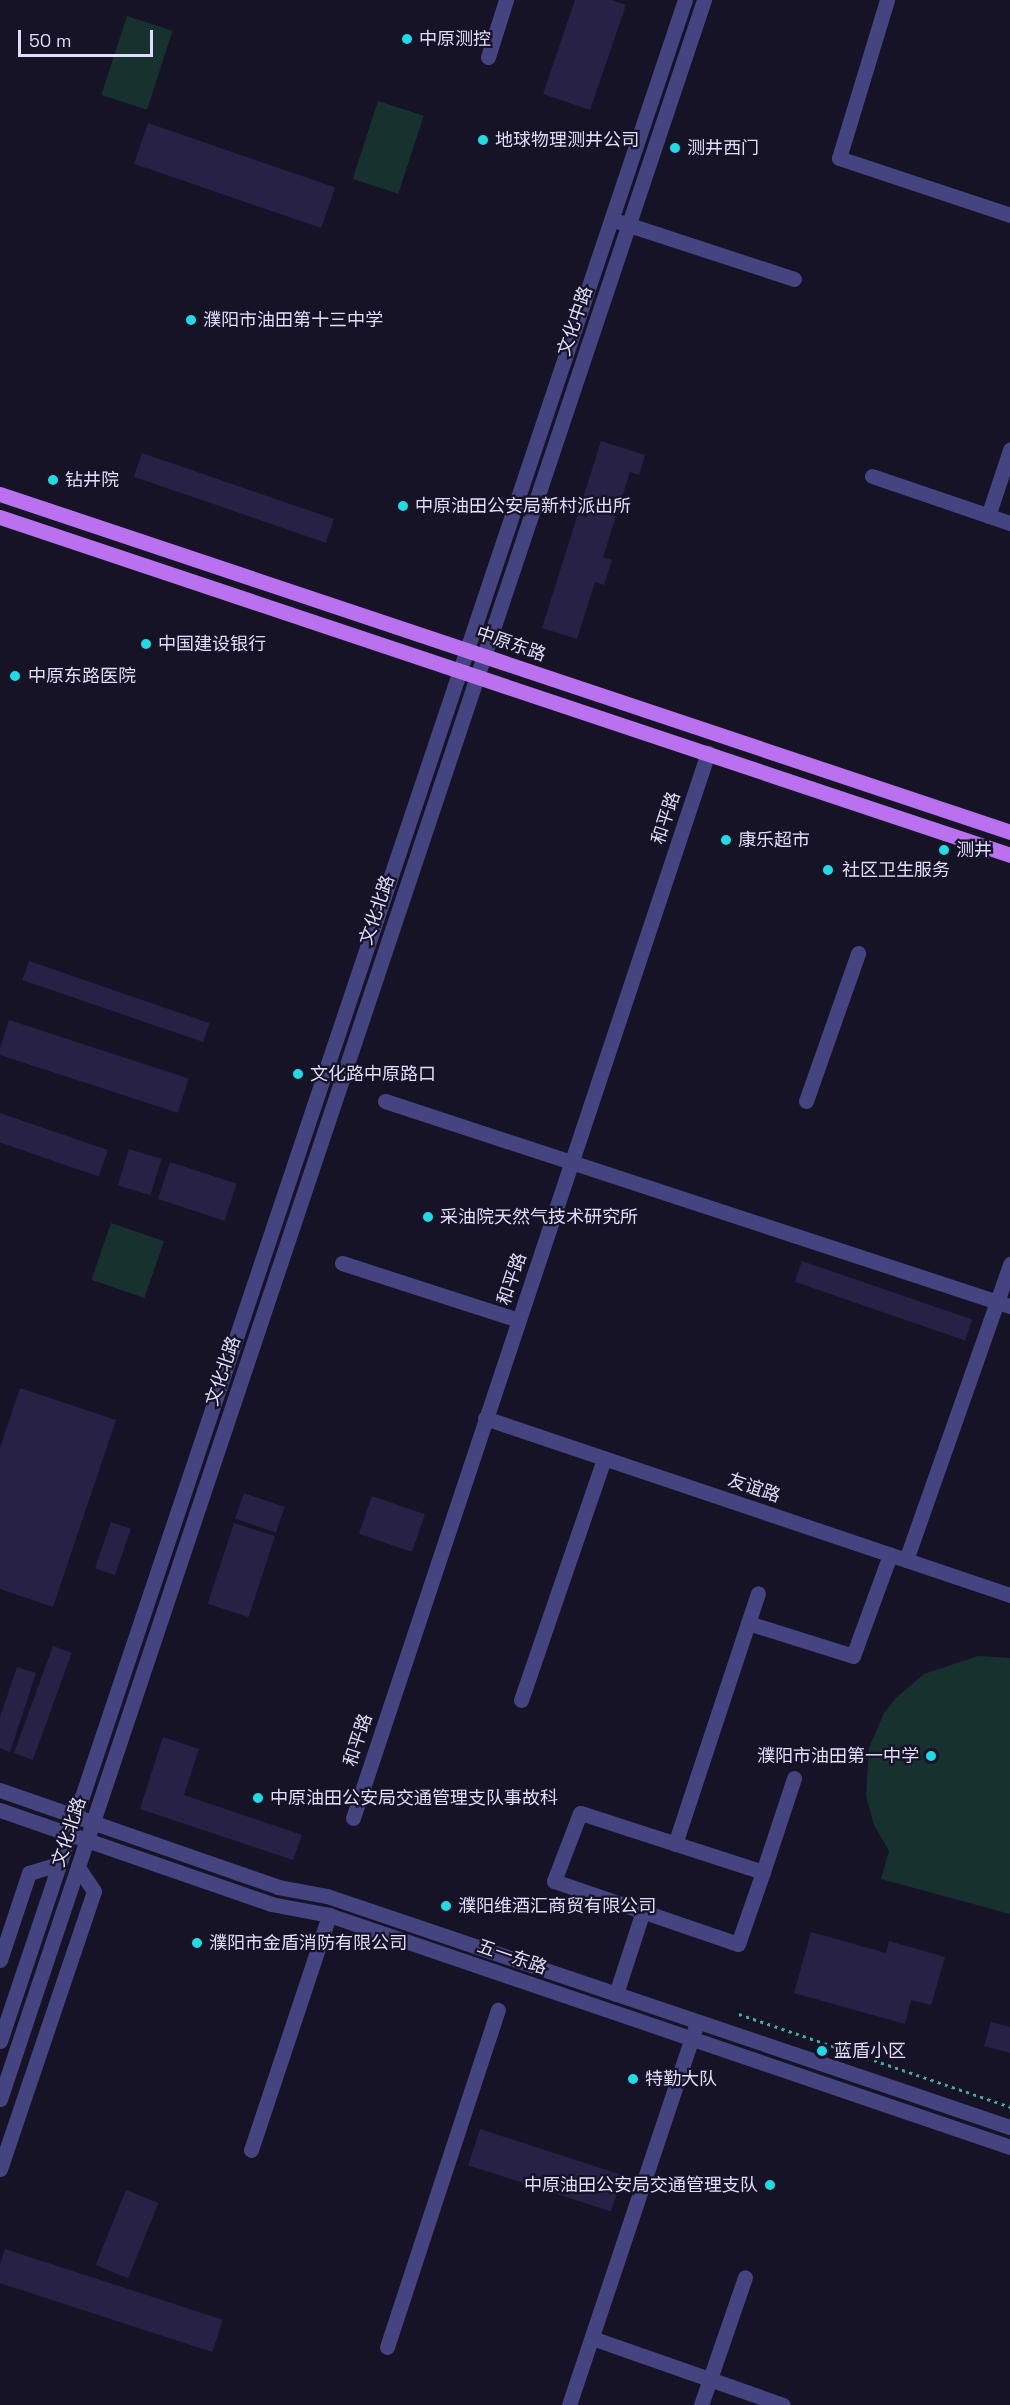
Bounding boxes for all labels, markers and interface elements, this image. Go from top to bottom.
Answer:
scale bar [21,18,156,56]
place label: 中原测控 [419,28,491,50]
text: 50 m [29,29,71,52]
marker: 中原测控 [400,32,414,46]
place label: 地球物理测井公司 [495,129,639,151]
marker: 地球物理测井公司 [476,133,490,147]
place label: 测井西门 [687,137,759,159]
marker: 测井西门 [668,141,682,155]
street label: 文化中路 [553,283,597,359]
place label: 濮阳市油田第十三中学 [203,309,383,331]
marker: 濮阳市油田第十三中学 [184,313,198,327]
place label: 钻井院 [65,469,119,491]
marker: 钻井院 [46,473,60,487]
place label: 中原油田公安局新村派出所 [415,495,631,517]
marker: 中原油田公安局新村派出所 [396,499,410,513]
street label: 中原东路 [473,622,549,666]
place label: 中国建设银行 [158,633,266,655]
marker: 中国建设银行 [139,637,153,651]
place label: 中原东路医院 [28,665,136,687]
marker: 中原东路医院 [6,667,24,685]
street label: 和平路 [647,789,685,847]
place label: 康乐超市 [738,829,810,851]
marker: 康乐超市 [719,833,733,847]
place label: 测井 [956,839,992,861]
marker: 测井 [937,843,951,857]
place label: 社区卫生服务 [842,859,950,881]
marker: 社区卫生服务 [819,861,837,879]
street label: 文化北路 [355,872,399,948]
place label: 文化路中原路口 [310,1063,436,1085]
marker: 文化路中原路口 [291,1067,305,1081]
place label: 采油院天然气技术研究所 [440,1206,638,1228]
marker: 采油院天然气技术研究所 [421,1210,435,1224]
street label: 和平路 [493,1250,531,1308]
street label: 文化北路 [201,1333,245,1409]
street label: 友谊路 [725,1469,783,1507]
street label: 和平路 [339,1711,377,1769]
place label: 濮阳市油田第一中学 [757,1745,919,1767]
marker: 濮阳市油田第一中学 [924,1749,938,1763]
place label: 中原油田公安局交通管理支队事故科 [270,1787,558,1809]
marker: 中原油田公安局交通管理支队事故科 [251,1791,265,1805]
street label: 文化北路 [48,1794,90,1870]
place label: 濮阳维酒汇商贸有限公司 [458,1895,656,1917]
marker: 濮阳维酒汇商贸有限公司 [439,1899,453,1913]
place label: 濮阳市金盾消防有限公司 [209,1932,407,1954]
street label: 五一东路 [474,1935,550,1979]
marker: 濮阳市金盾消防有限公司 [190,1936,204,1950]
place label: 蓝盾小区 [834,2040,906,2062]
marker: 蓝盾小区 [815,2044,829,2058]
place label: 特勤大队 [645,2068,717,2090]
marker: 特勤大队 [626,2072,640,2086]
place label: 中原油田公安局交通管理支队 [524,2174,758,2196]
marker: 中原油田公安局交通管理支队 [763,2178,777,2192]

